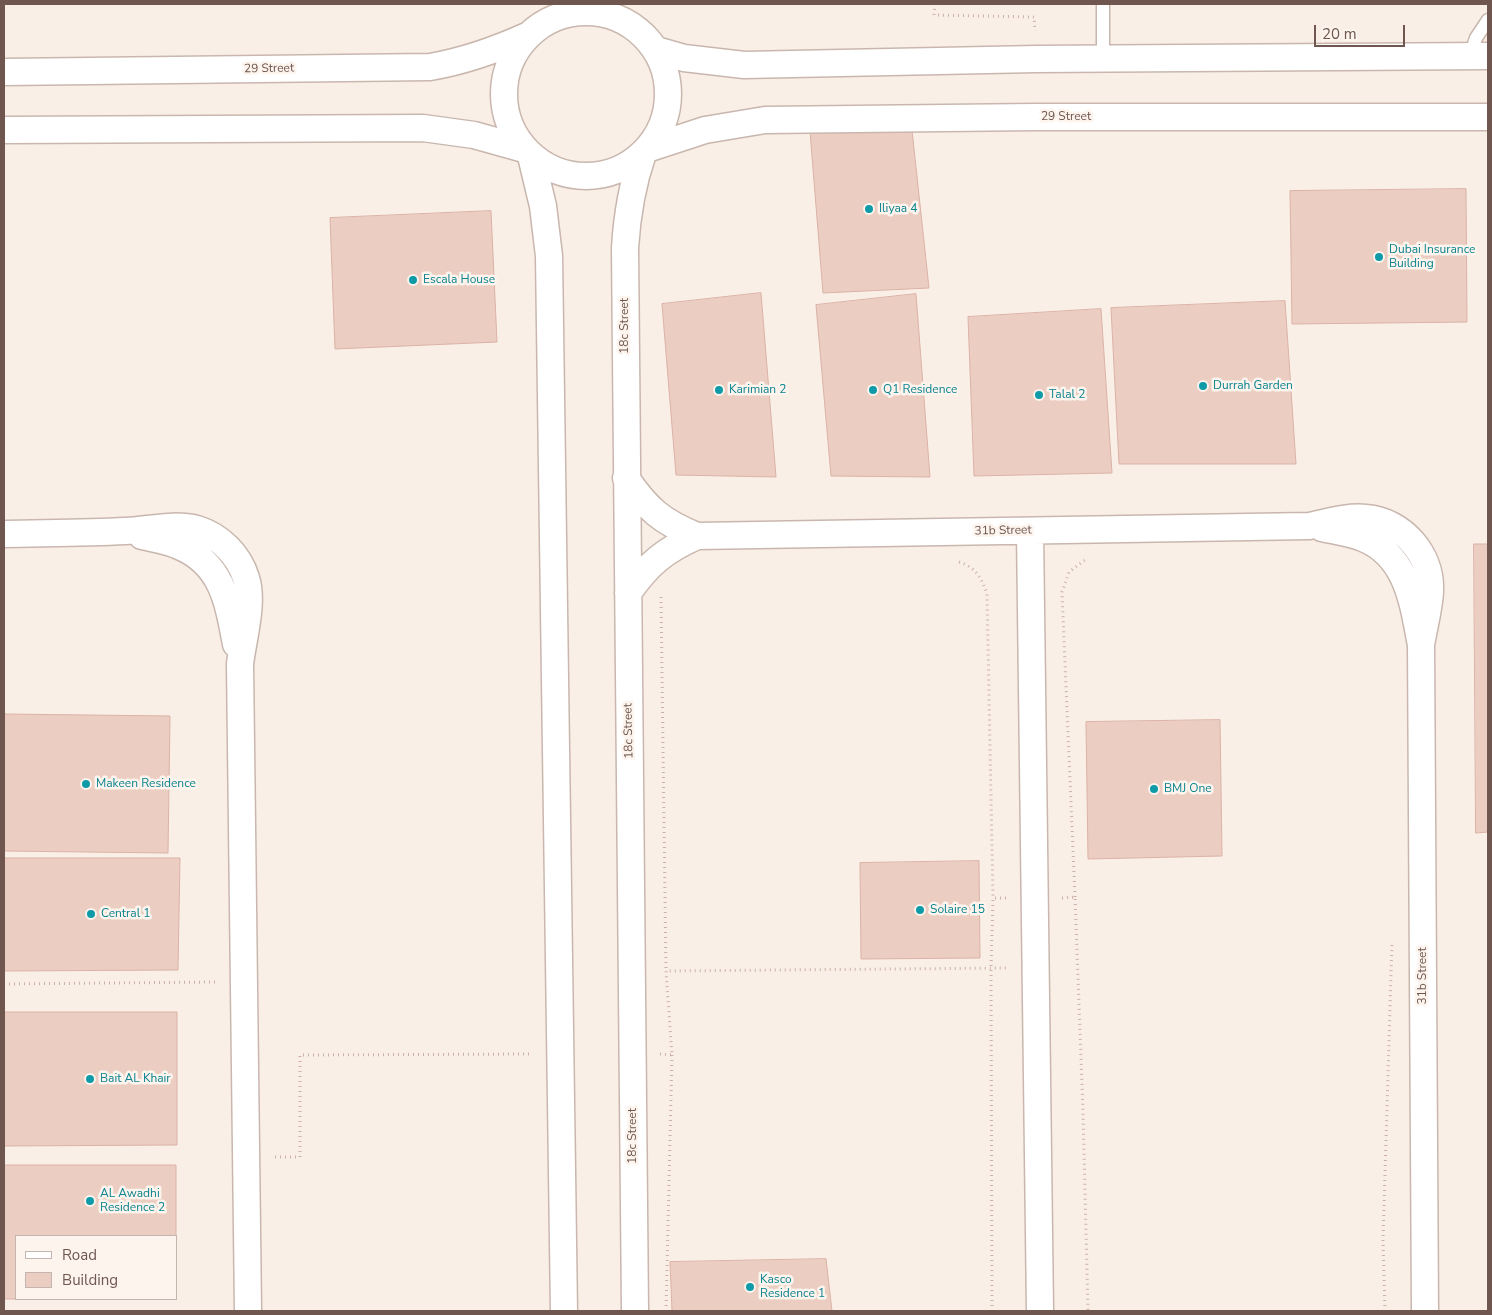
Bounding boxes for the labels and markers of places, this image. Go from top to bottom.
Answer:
place label: Iliyaa 4 [879,202,917,216]
marker: Iliyaa 4 [863,203,875,215]
place label: Dubai Insurance Building [1389,243,1475,271]
marker: Dubai Insurance Building [1373,251,1385,263]
place label: Escala House [423,273,495,287]
marker: Escala House [407,274,419,286]
place label: Durrah Garden [1213,379,1293,393]
marker: Durrah Garden [1197,380,1209,392]
place label: Karimian 2 [729,383,786,397]
place label: Q1 Residence [883,383,957,397]
marker: Karimian 2 [713,384,725,396]
marker: Q1 Residence [867,384,879,396]
place label: Talal 2 [1049,388,1085,402]
marker: Talal 2 [1033,389,1045,401]
place label: Makeen Residence [96,777,196,791]
marker: Makeen Residence [80,778,92,790]
place label: BMJ One [1164,782,1212,796]
marker: BMJ One [1148,783,1160,795]
place label: Solaire 15 [930,903,985,917]
marker: Solaire 15 [914,904,926,916]
place label: Central 1 [101,907,150,921]
marker: Central 1 [85,908,97,920]
place label: Bait AL Khair [100,1072,171,1086]
marker: Bait AL Khair [84,1073,96,1085]
place label: AL Awadhi Residence 2 [100,1187,165,1215]
marker: AL Awadhi Residence 2 [84,1195,96,1207]
place label: Kasco Residence 1 [760,1273,825,1301]
marker: Kasco Residence 1 [744,1281,756,1293]

